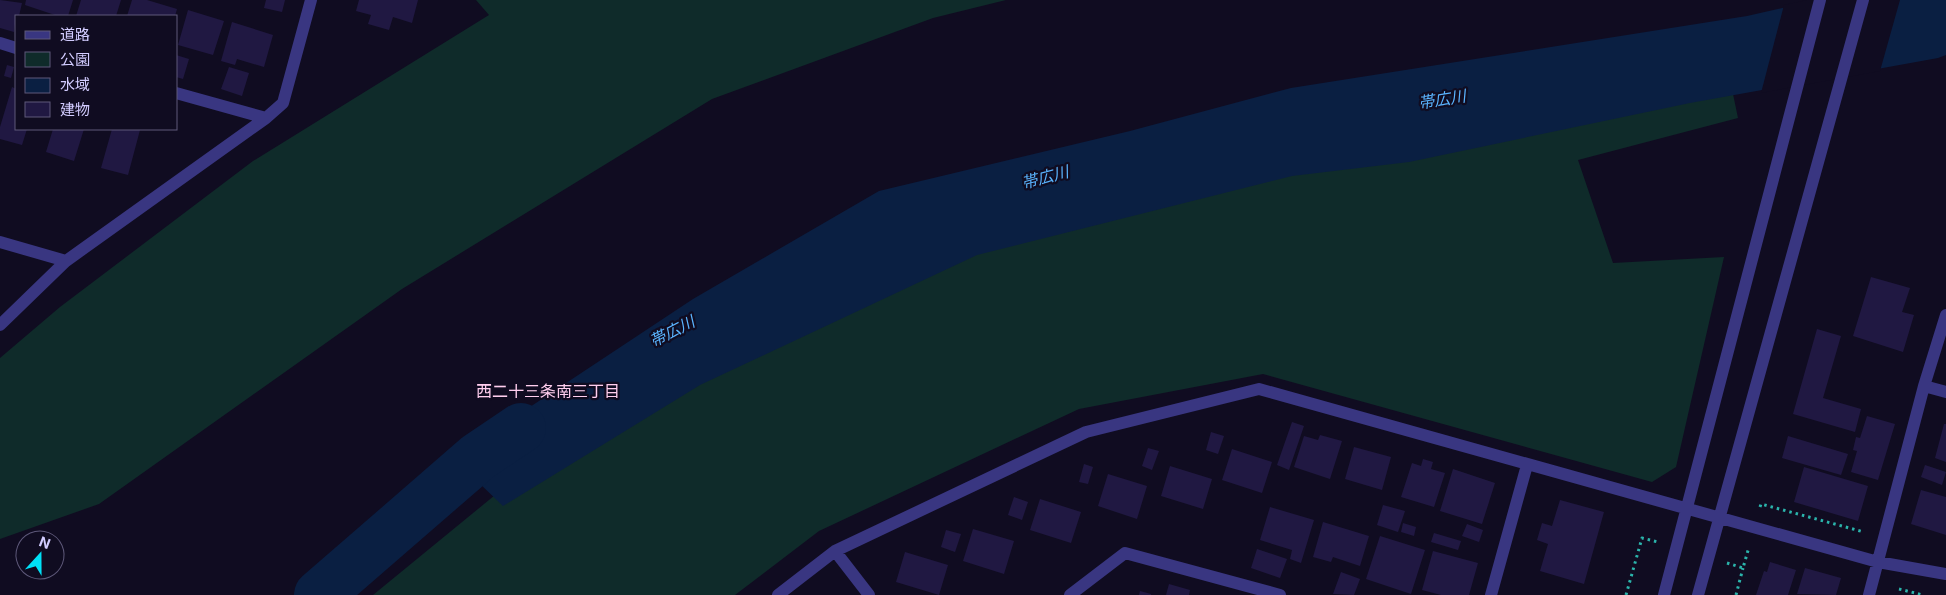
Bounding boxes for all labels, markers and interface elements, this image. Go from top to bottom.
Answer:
legend [15,15,178,130]
text: 道路 [60,25,90,44]
text: 公園 [60,50,90,69]
text: 水域 [60,75,90,94]
water label: 帯広川 [1417,85,1469,113]
text: 建物 [60,100,90,119]
water label: 帯広川 [1019,161,1073,193]
water label: 帯広川 [646,310,700,351]
district label: 西二十三条南三丁目 [476,381,620,401]
north arrow [15,530,65,580]
text: N [37,533,53,552]

